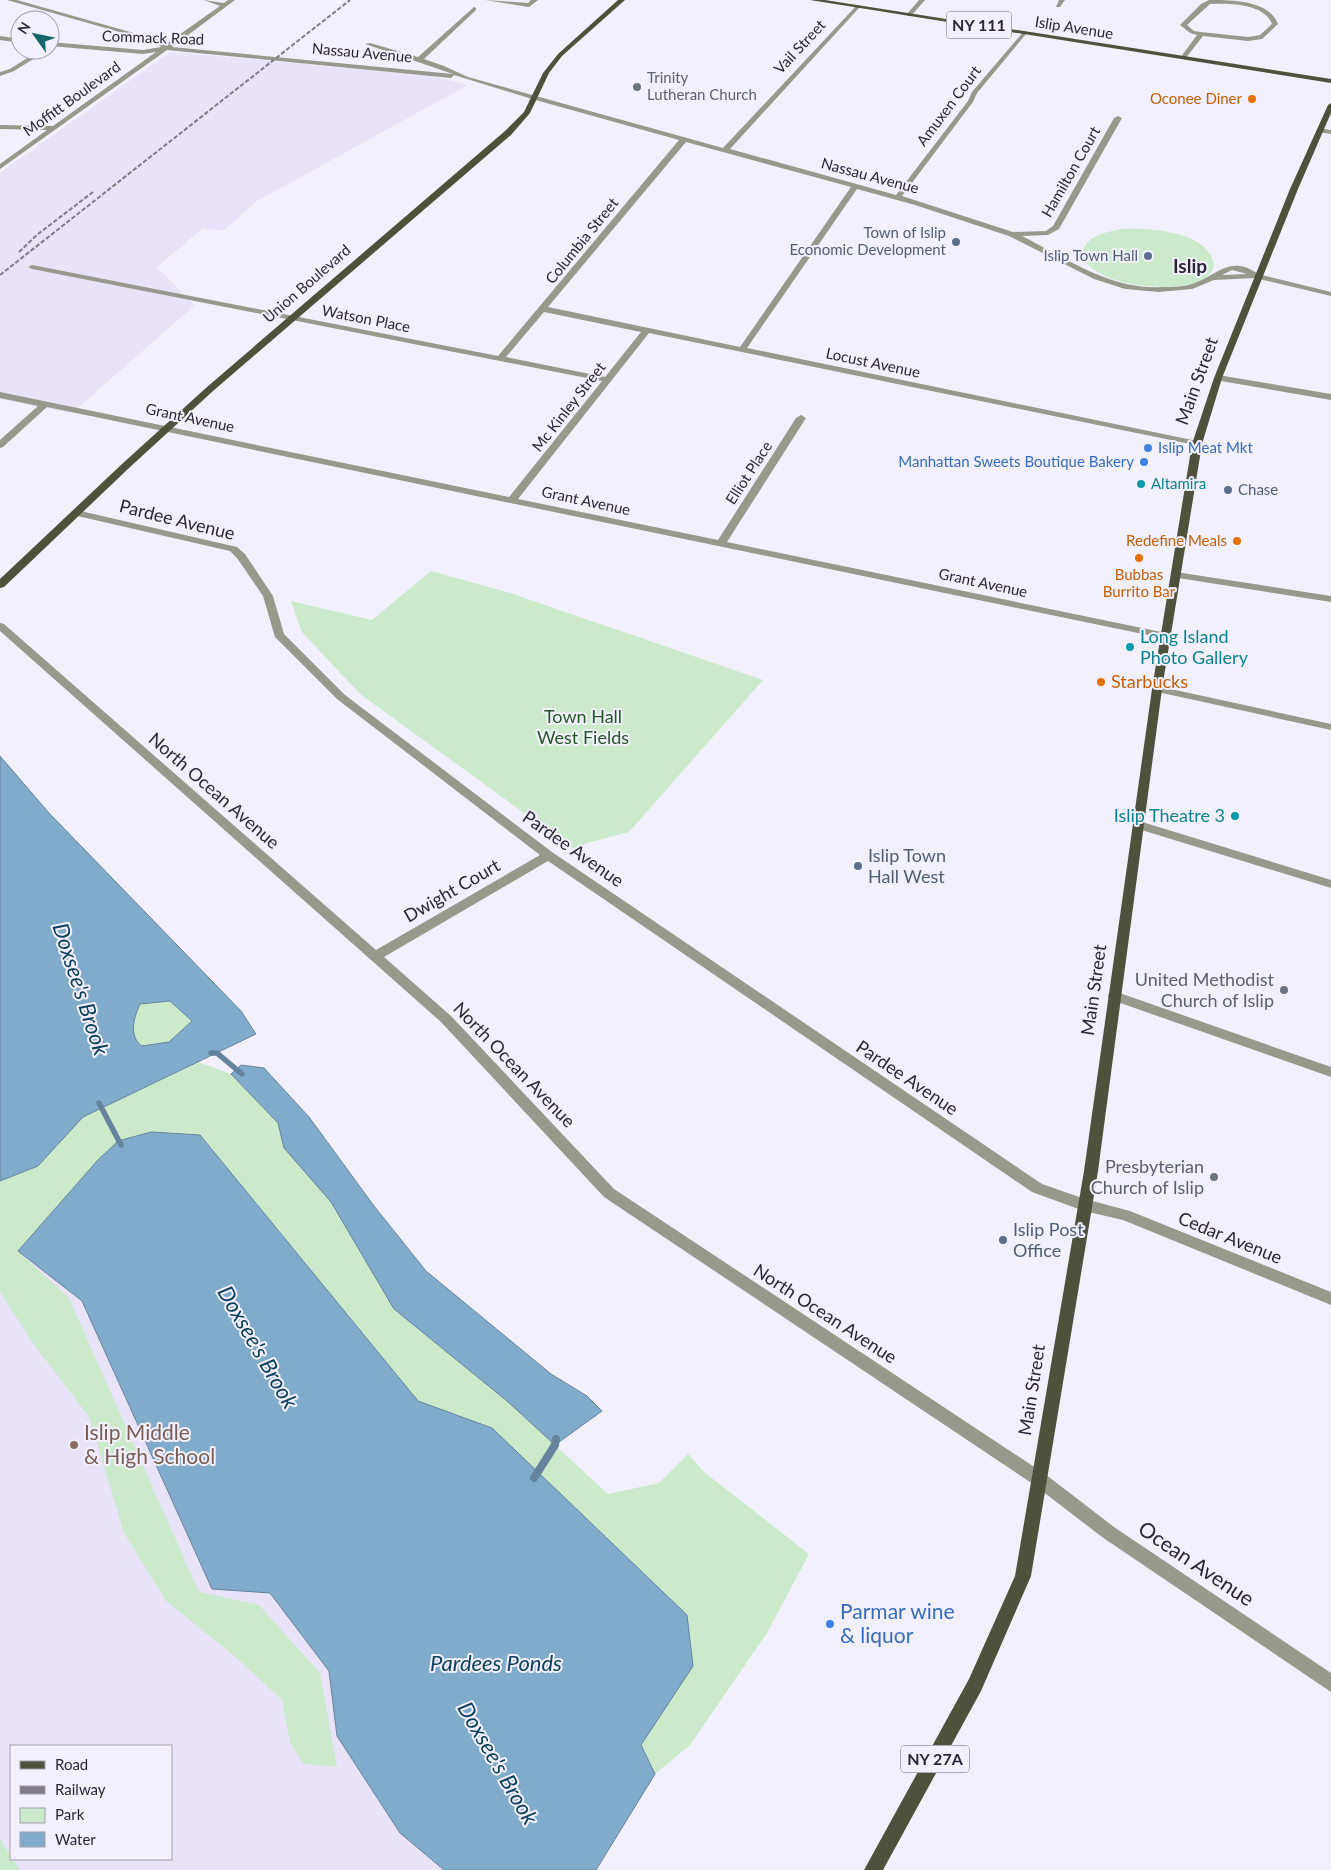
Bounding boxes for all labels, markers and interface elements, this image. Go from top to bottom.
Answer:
north arrow [10,10,60,60]
road number: NY 111 [946,12,1012,38]
street label: Islip Avenue [1034,12,1115,42]
street label: Vail Street [770,15,829,77]
text: N [14,18,34,37]
street label: Commack Road [102,26,205,48]
street label: Nassau Avenue [311,39,413,65]
street label: Moffitt Boulevard [19,57,124,139]
street label: Amuxen Court [912,61,985,149]
place label: Trinity Lutheran Church [647,68,757,103]
marker: Trinity Lutheran Church [631,81,643,93]
place label: Oconee Diner [1150,89,1243,107]
marker: Oconee Diner [1246,93,1258,105]
street label: Hamilton Court [1037,122,1104,220]
street label: Nassau Avenue [819,153,921,197]
street label: Columbia Street [541,193,622,287]
place label: Town of Islip Economic Development [789,223,947,258]
marker: Town of Islip Economic Development [950,236,962,248]
street label: Union Boulevard [259,240,354,326]
place label: Islip Town Hall [1043,246,1138,264]
marker: Islip Town Hall [1142,250,1154,262]
district label: Islip [1173,254,1207,277]
street label: Watson Place [321,301,412,335]
street label: Main Street [1170,333,1222,428]
street label: Locust Avenue [824,343,922,381]
street label: Mc Kinley Street [528,358,609,455]
street label: Grant Avenue [144,399,236,435]
street label: Elliot Place [721,437,775,507]
place label: Islip Meat Mkt [1158,438,1253,456]
marker: Islip Meat Mkt [1142,442,1154,454]
place label: Manhattan Sweets Boutique Bakery [898,452,1134,470]
marker: Manhattan Sweets Boutique Bakery [1138,456,1150,468]
place label: Altamira [1151,474,1206,492]
marker: Altamira [1135,478,1147,490]
place label: Chase [1238,480,1278,498]
street label: Grant Avenue [540,482,632,518]
marker: Chase [1222,484,1234,496]
street label: Pardee Avenue [117,494,237,544]
place label: Redefine Meals [1126,531,1227,549]
marker: Redefine Meals [1231,535,1243,547]
marker: Bubbas Burrito Bar [1133,552,1145,564]
street label: Grant Avenue [937,564,1029,600]
place label: Bubbas Burrito Bar [1103,565,1176,600]
place label: Long Island Photo Gallery [1140,625,1249,668]
marker: Long Island Photo Gallery [1124,641,1136,653]
place label: Starbucks [1111,670,1188,692]
marker: Starbucks [1095,676,1107,688]
park label: Town Hall West Fields [537,705,629,748]
street label: North Ocean Avenue [145,727,285,853]
place label: Islip Theatre 3 [1114,804,1225,826]
street label: Pardee Avenue [519,805,628,891]
marker: Islip Theatre 3 [1229,810,1241,822]
place label: Islip Town Hall West [868,844,946,887]
street label: Dwight Court [399,853,504,927]
marker: Islip Town Hall West [852,860,864,872]
water label: Doxsee's Brook [47,919,116,1059]
street label: Main Street [1076,942,1110,1037]
place label: United Methodist Church of Islip [1135,968,1275,1011]
marker: United Methodist Church of Islip [1278,984,1290,996]
street label: North Ocean Avenue [449,997,580,1132]
street label: Pardee Avenue [852,1035,963,1119]
place label: Presbyterian Church of Islip [1091,1155,1204,1198]
marker: Presbyterian Church of Islip [1208,1171,1220,1183]
street label: Cedar Avenue [1175,1206,1286,1268]
place label: Islip Post Office [1013,1218,1084,1261]
marker: Islip Post Office [997,1234,1009,1246]
street label: North Ocean Avenue [750,1259,901,1368]
water label: Doxsee's Brook [212,1280,305,1414]
street label: Main Street [1013,1342,1049,1437]
place label: Islip Middle & High School [84,1419,215,1468]
marker: Islip Middle & High School [68,1439,80,1451]
street label: Ocean Avenue [1134,1515,1259,1611]
place label: Parmar wine & liquor [840,1598,955,1647]
marker: Parmar wine & liquor [824,1618,836,1630]
water label: Pardees Ponds [430,1649,562,1676]
water label: Doxsee's Brook [452,1696,545,1830]
legend [10,1745,172,1860]
road number: NY 27A [901,1746,969,1772]
text: Road [55,1755,88,1773]
text: Railway [55,1780,106,1798]
text: Park [55,1805,85,1823]
text: Water [55,1830,96,1848]

